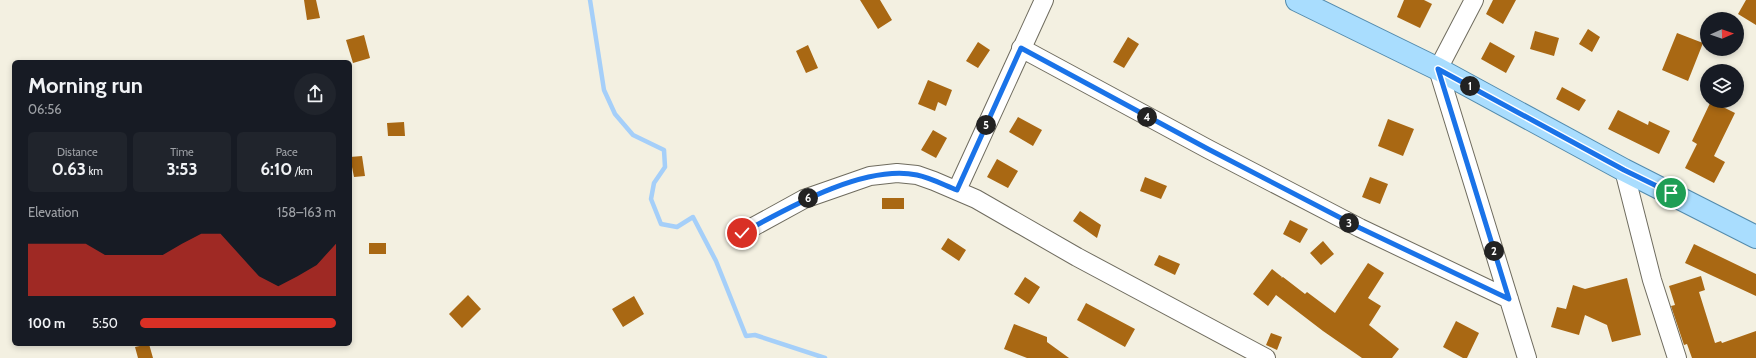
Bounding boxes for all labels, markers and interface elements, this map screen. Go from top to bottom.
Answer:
north arrow [1700,12,1744,56]
map controls [1700,12,1744,108]
button: layers [1700,64,1744,108]
text: Morning run [28,72,143,99]
button: share [294,73,336,115]
pin: 1 [1460,76,1480,96]
text: 1 [1468,79,1472,93]
text: 06:56 [28,101,62,117]
pin: 4 [1137,107,1157,127]
text: 4 [1144,110,1150,124]
pin: 5 [976,115,996,135]
text: 5 [983,118,989,132]
text: Distance [57,145,98,159]
text: Time [170,145,194,159]
text: Pace [276,145,298,159]
text: 0.63 [52,159,86,179]
text: 3:53 [166,159,198,179]
text: 6:10 [261,159,292,179]
text: km [86,164,103,178]
text: /km [292,164,313,178]
pin [1654,176,1688,210]
icon: arrive [1660,182,1682,204]
pin: 6 [798,188,818,208]
text: 6 [805,191,811,205]
text: Elevation [28,204,79,220]
text: 158–163 m [277,204,336,220]
pin: 3 [1339,213,1359,233]
pin [725,216,759,250]
text: 3 [1346,216,1352,230]
icon: check [731,222,753,244]
pin: 2 [1484,241,1504,261]
text: 2 [1491,244,1497,258]
text: 100 m [28,315,65,331]
text: 5:50 [92,315,118,331]

